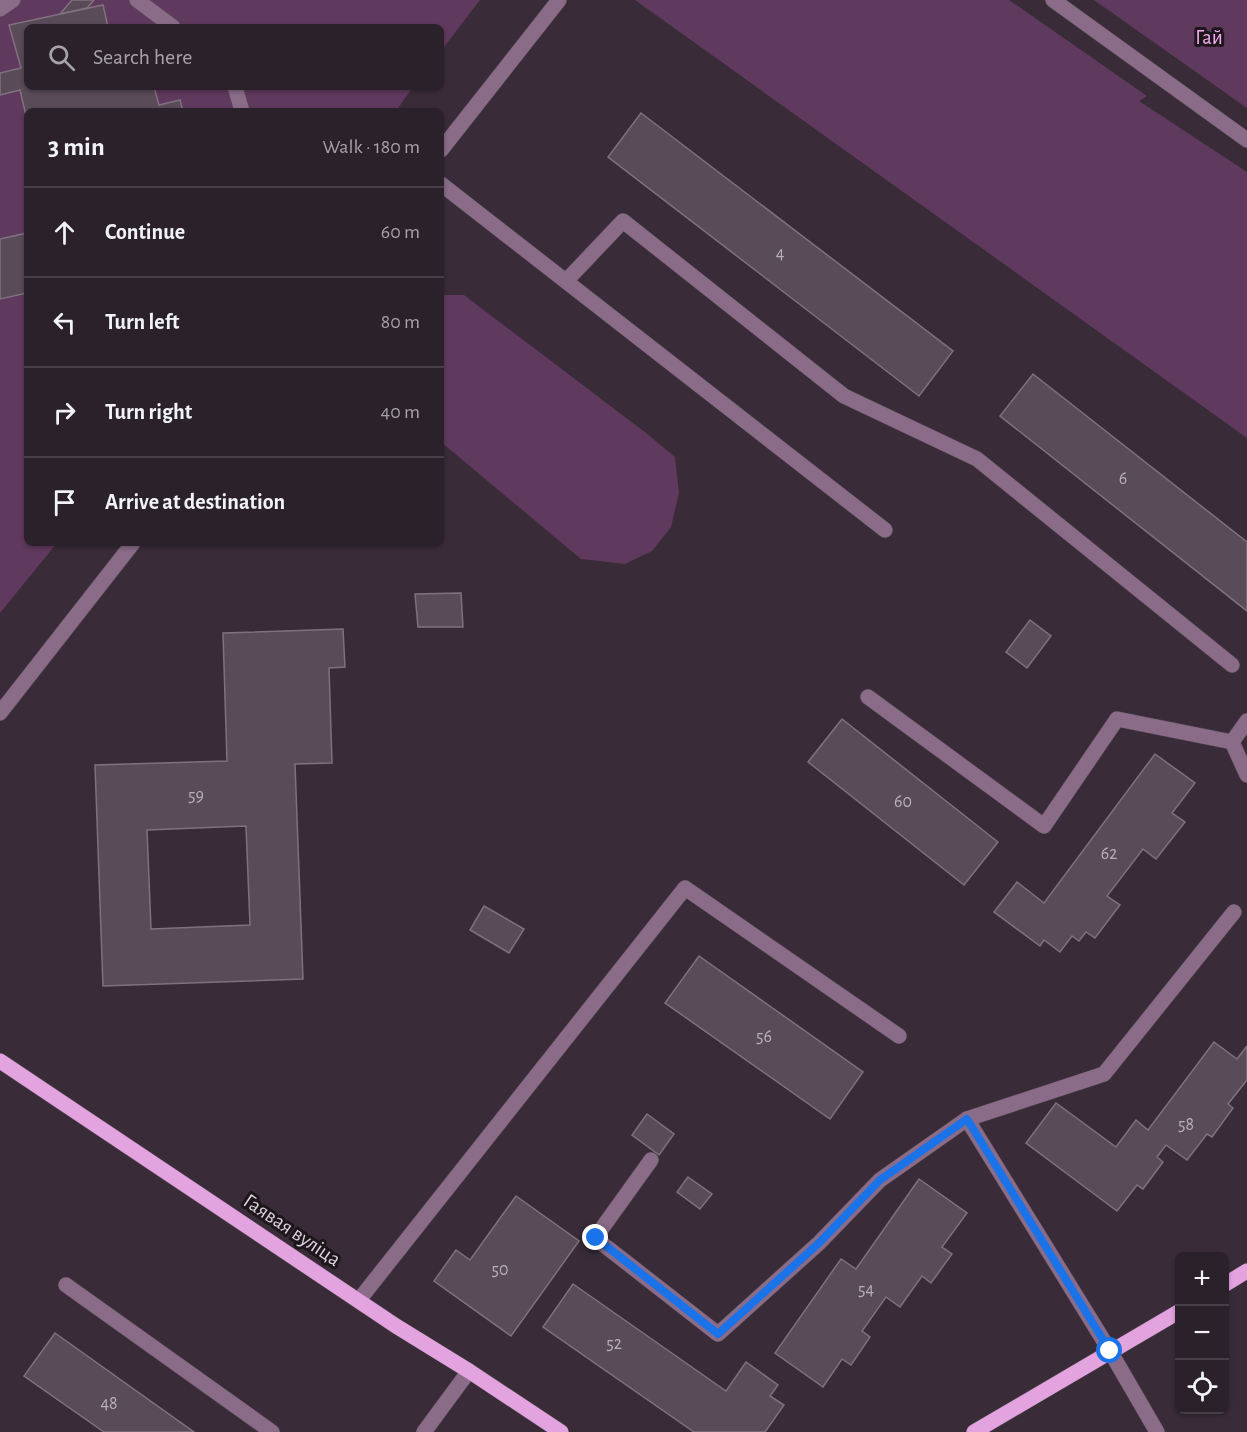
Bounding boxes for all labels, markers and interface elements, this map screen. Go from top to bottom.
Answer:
search box [24,24,444,90]
park label: Гай [1195,27,1223,48]
icon: search [45,41,78,74]
text: Search here [93,46,192,68]
text: 3 min [48,134,105,160]
text: Walk · 180 m [323,137,420,157]
icon: ahead [48,216,81,249]
text: Continue [105,221,185,243]
text: 60 m [381,222,420,242]
house number: 4 [776,245,785,263]
icon: left [48,306,81,339]
text: Turn left [105,311,179,333]
text: 80 m [381,312,420,332]
icon: right [48,396,81,429]
text: Turn right [105,401,192,423]
text: 40 m [381,402,420,422]
house number: 6 [1119,470,1127,488]
icon: arrive [48,486,81,519]
text: Arrive at destination [105,491,285,513]
house number: 59 [188,787,204,805]
house number: 60 [894,793,912,811]
house number: 62 [1101,845,1117,863]
house number: 56 [756,1028,772,1046]
house number: 58 [1178,1116,1194,1134]
street label: Гаявая вуліца [240,1190,345,1270]
route end [582,1224,608,1250]
map controls [1175,1252,1229,1414]
button: + [1175,1252,1229,1306]
house number: 50 [491,1261,509,1279]
house number: 54 [858,1281,874,1299]
button: − [1175,1306,1229,1360]
house number: 52 [606,1335,622,1353]
route start [1096,1337,1122,1363]
button: locate [1175,1360,1229,1414]
house number: 48 [100,1395,118,1413]

